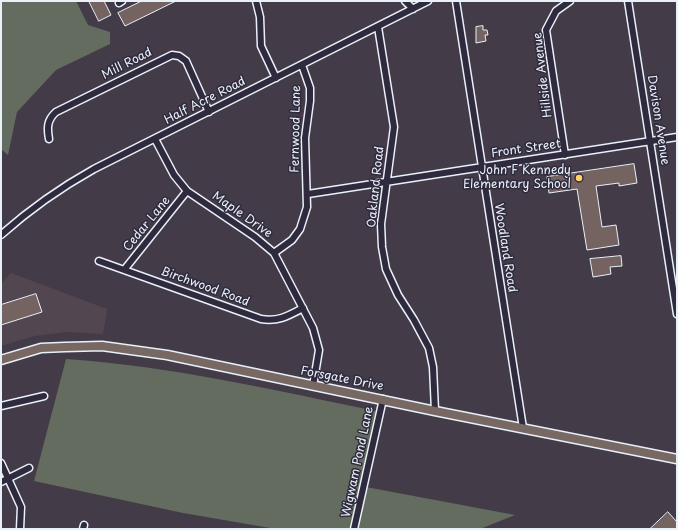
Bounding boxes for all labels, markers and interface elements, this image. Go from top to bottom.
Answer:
street label: Hillside Avenue [531,31,555,119]
street label: Mill Road [100,45,154,83]
street label: Half Acre Road [162,74,248,128]
street label: Davison Avenue [644,74,672,166]
street label: Fernwood Lane [288,85,304,173]
street label: Front Street [490,137,562,161]
street label: Oakland Road [365,146,387,228]
place label: John F Kennedy Elementary School [463,164,571,192]
marker: John F Kennedy Elementary School [574,173,584,183]
street label: Maple Drive [209,189,275,241]
street label: Cedar Lane [120,194,174,254]
street label: Woodland Road [491,202,519,294]
street label: Birchwood Road [159,264,251,310]
street label: Forsgate Drive [299,364,385,394]
street label: Wigwam Pond Lane [339,405,377,519]

